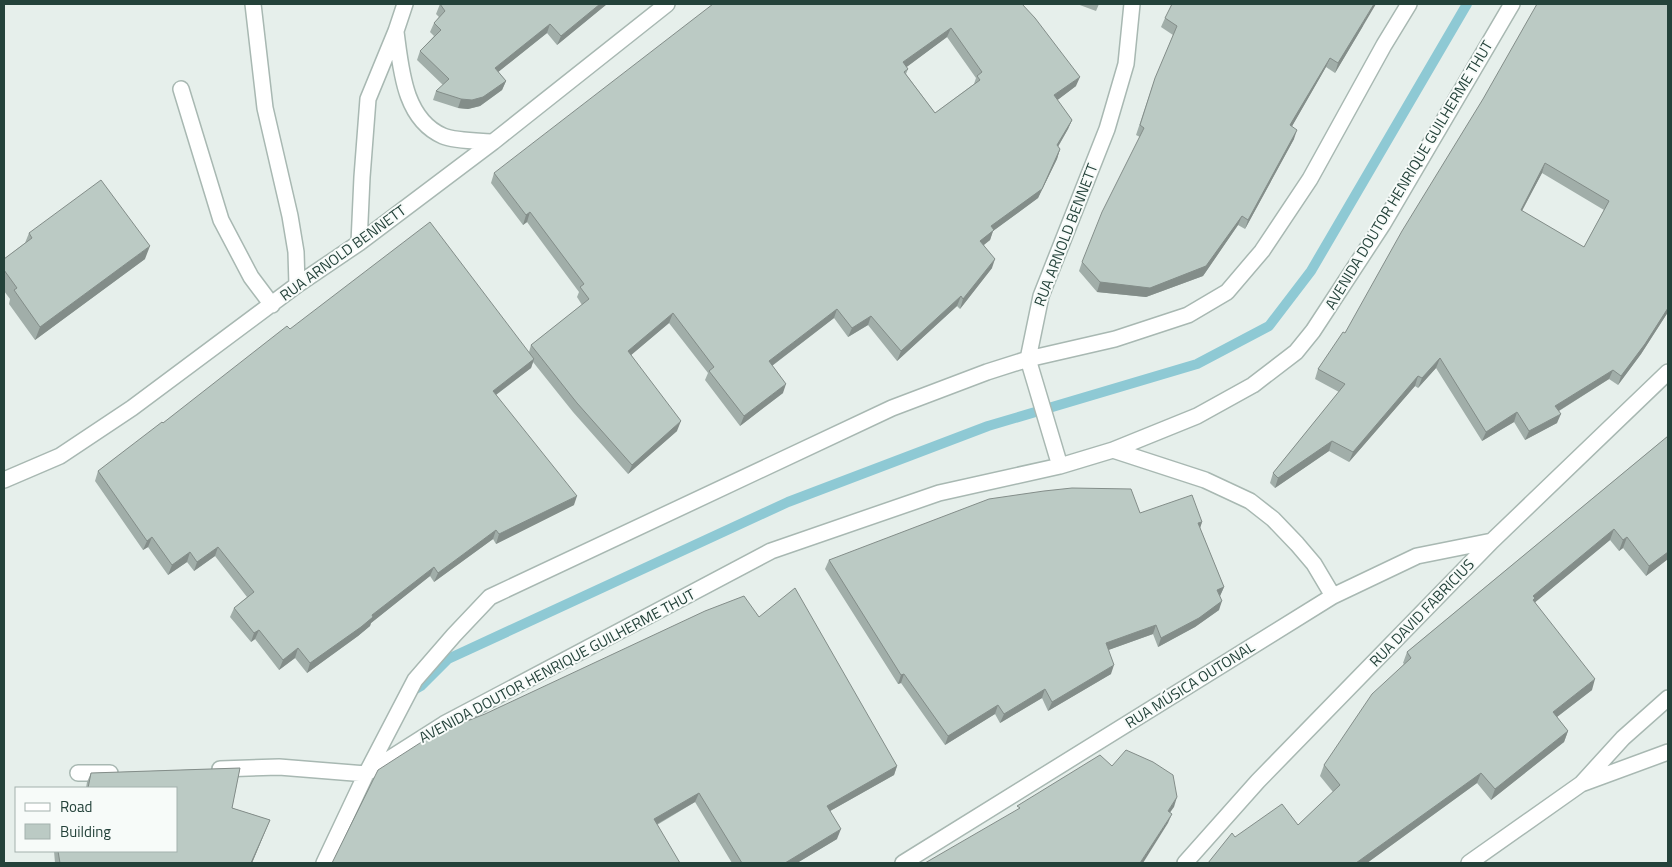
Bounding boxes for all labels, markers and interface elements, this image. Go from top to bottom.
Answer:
street label: AVENIDA DOUTOR HENRIQUE GUILHERME THUT [1319,36,1498,314]
street label: RUA ARNOLD BENNETT [1028,160,1103,310]
street label: RUA ARNOLD BENNETT [275,199,411,306]
street label: RUA DAVID FABRICIUS [1364,553,1479,672]
street label: AVENIDA DOUTOR HENRIQUE GUILHERME THUT [414,583,699,749]
street label: RUA MÚSICA OUTONAL [1121,635,1259,734]
legend [15,787,178,852]
text: Road [60,795,92,818]
text: Building [60,820,111,843]

